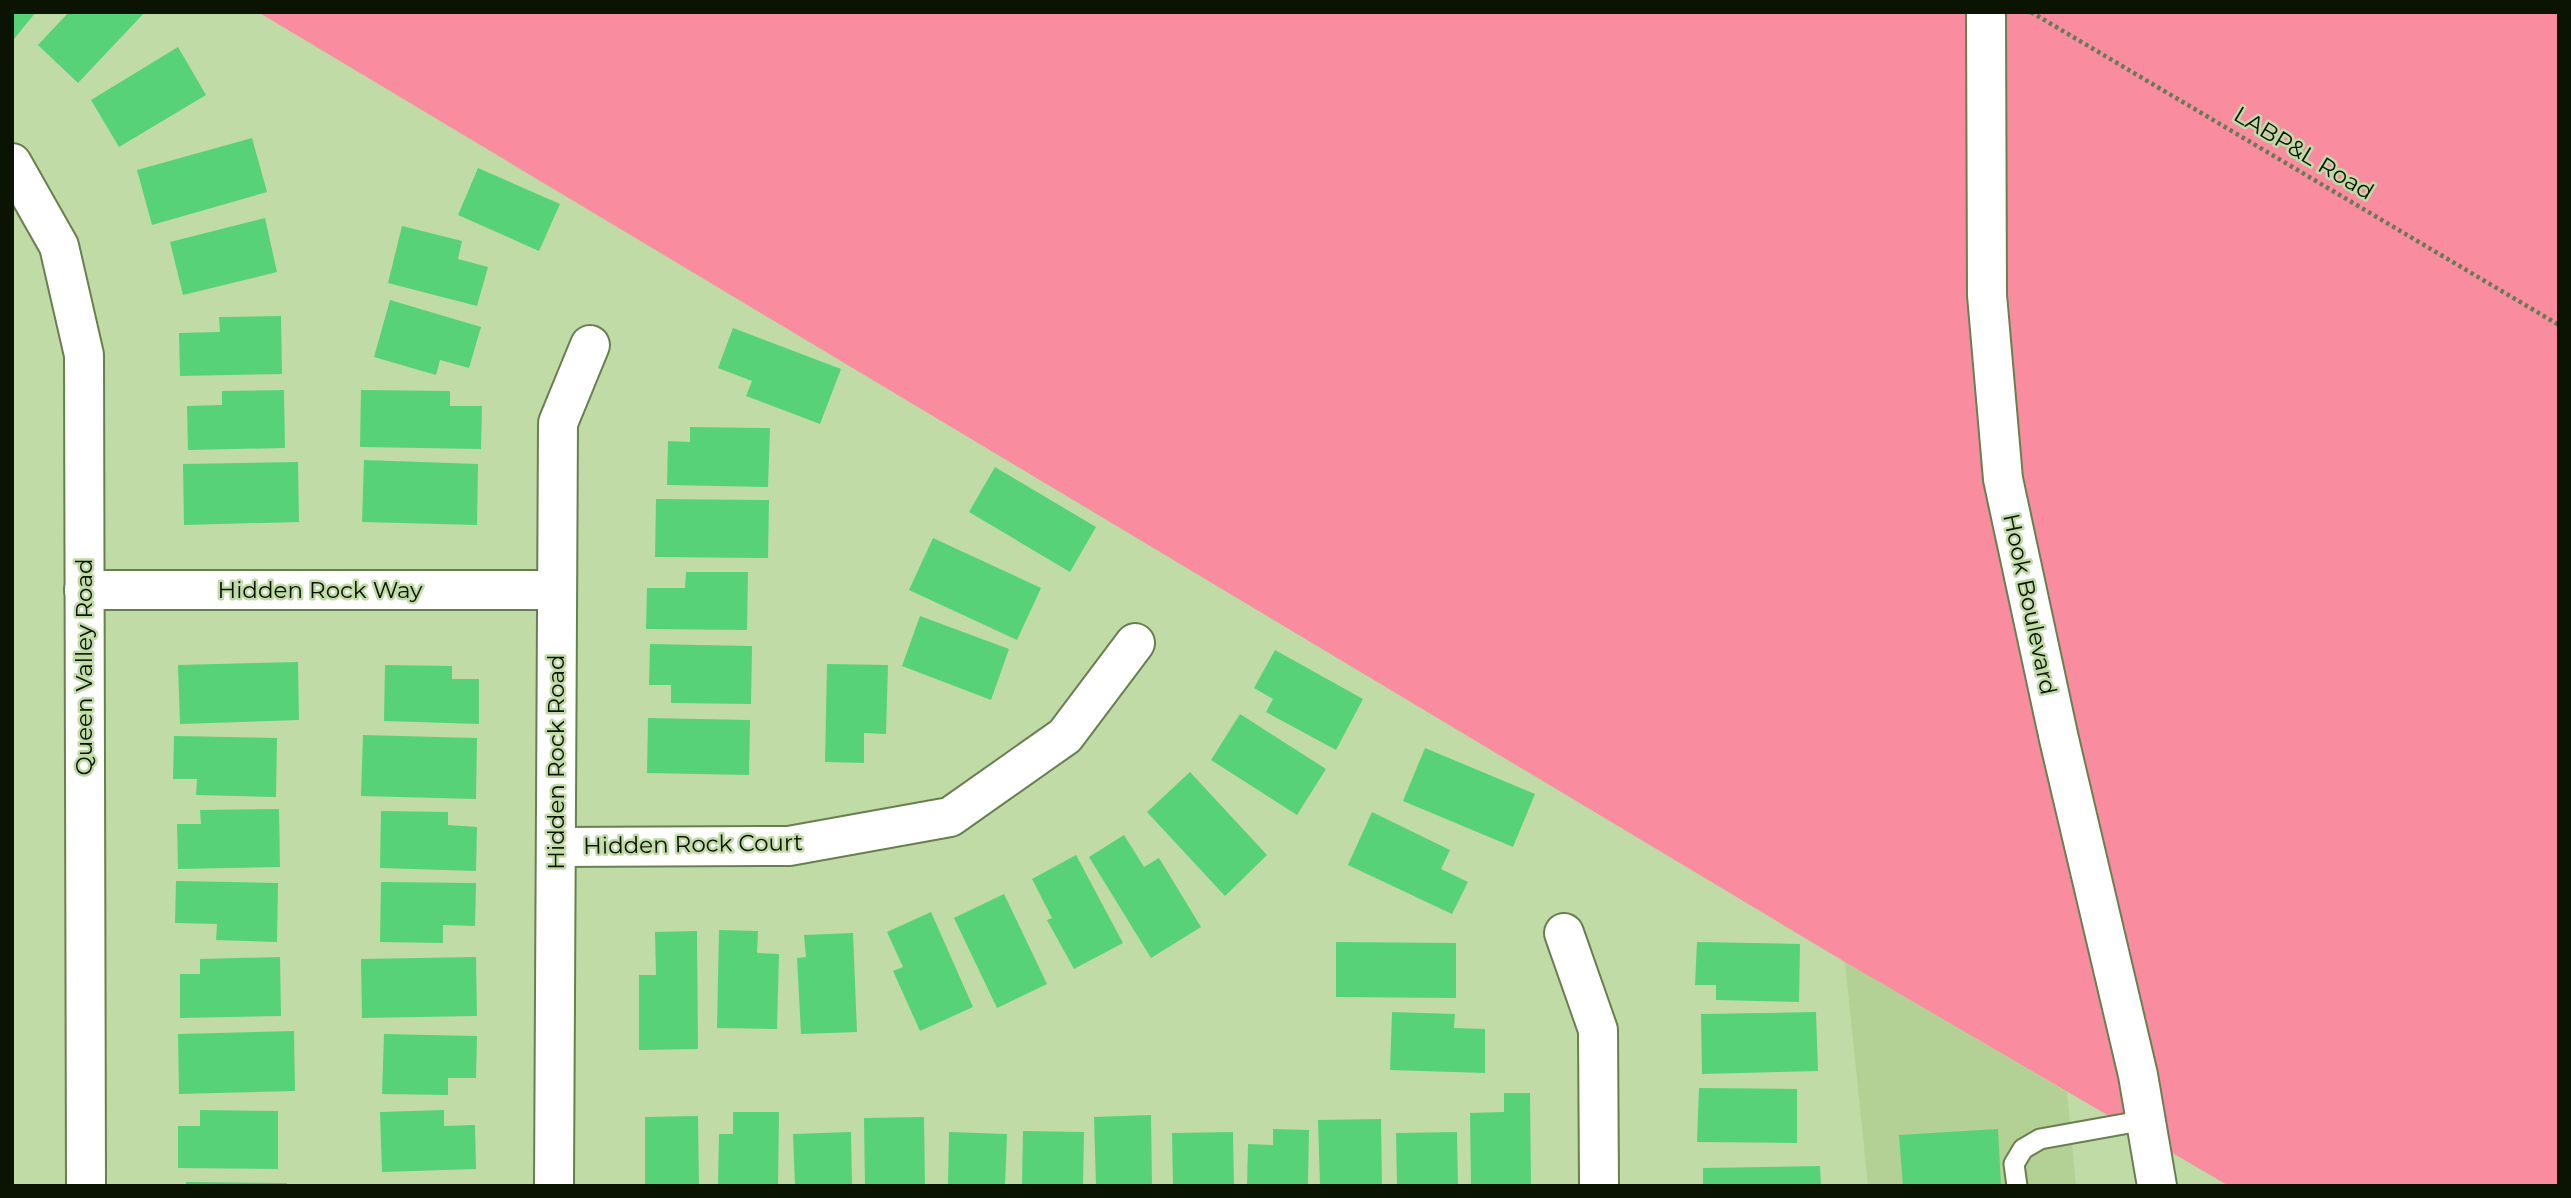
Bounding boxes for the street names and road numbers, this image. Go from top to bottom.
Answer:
street label: LABP&L Road [2229,100,2379,206]
street label: Hook Boulevard [1997,511,2063,697]
street label: Queen Valley Road [70,558,98,776]
street label: Hidden Rock Way [217,576,423,604]
street label: Hidden Rock Road [542,654,570,870]
street label: Hidden Rock Court [583,828,803,860]

